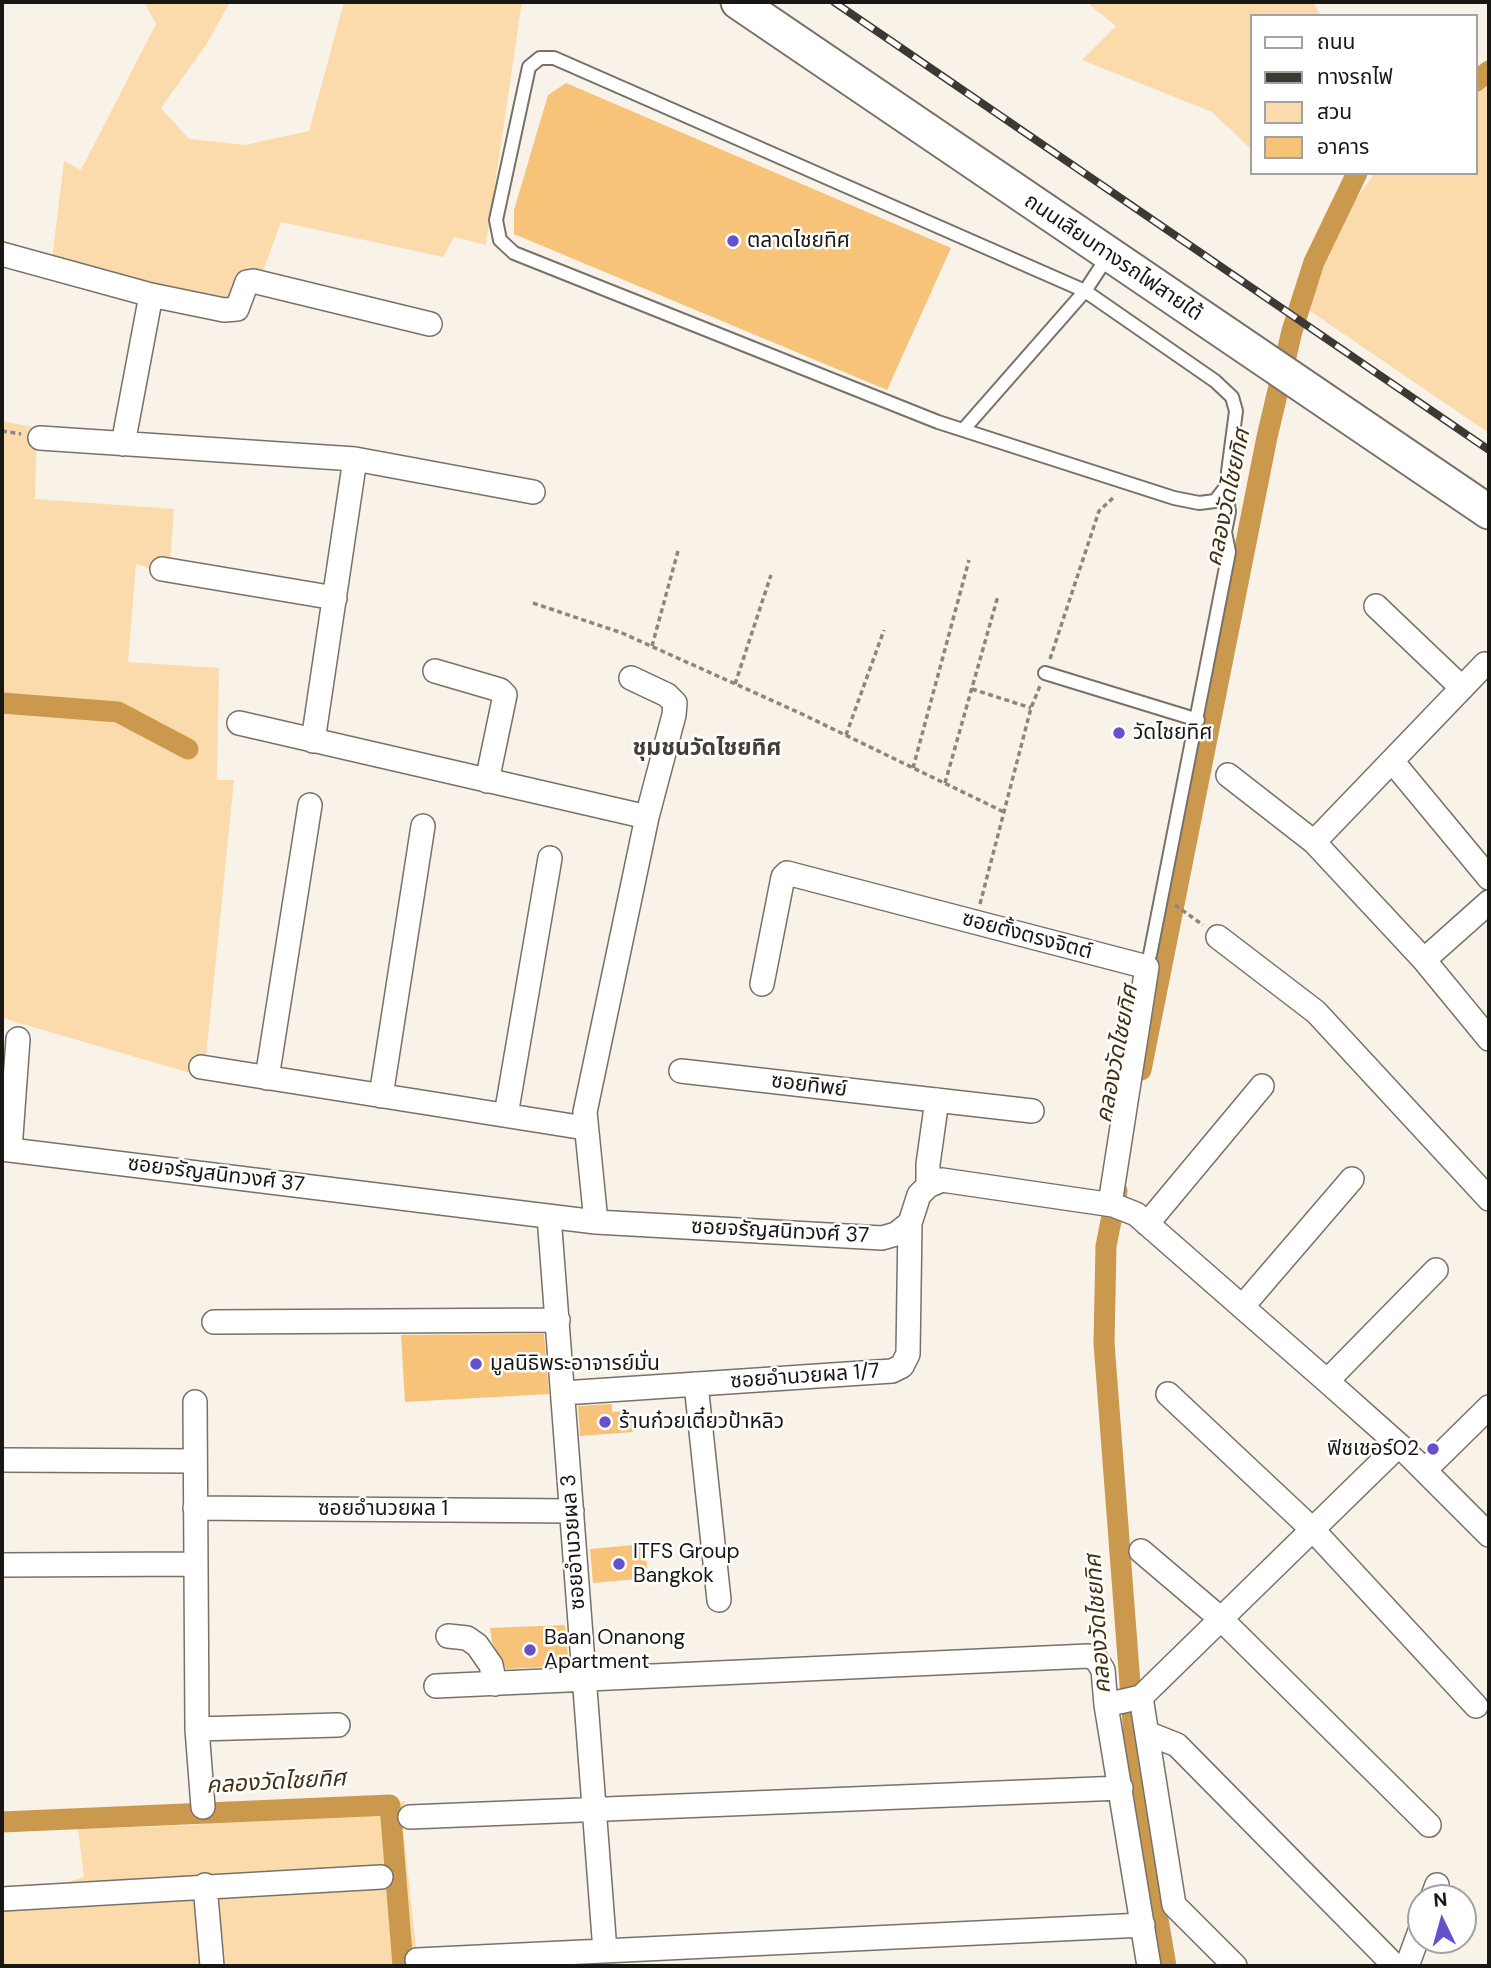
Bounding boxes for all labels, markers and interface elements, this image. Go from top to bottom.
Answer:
legend [1250,14,1477,175]
text: ถนน [1317,28,1355,56]
text: ทางรถไฟ [1317,63,1393,91]
text: สวน [1317,98,1352,126]
text: อาคาร [1317,133,1369,161]
street label: ถนนเลียบทางรถไฟสายใต้ [1019,189,1207,327]
place label: ตลาดไชยทิศ [747,228,850,254]
marker: ตลาดไชยทิศ [725,233,741,249]
water label: คลองวัดไชยทิศ [1201,427,1257,569]
place label: วัดไชยทิศ [1133,720,1212,746]
marker: วัดไชยทิศ [1111,725,1127,741]
district label: ชุมชนวัดไชยทิศ [633,735,781,763]
street label: ซอยตั้งตรงจิตต์ [959,907,1095,965]
water label: คลองวัดไชยทิศ [1091,983,1145,1125]
street label: ซอยทิพย์ [770,1069,848,1103]
street label: ซอยจรัญสนิทวงศ์ 37 [126,1152,306,1198]
street label: ซอยจรัญสนิทวงศ์ 37 [690,1215,870,1249]
place label: มูลนิธิพระอาจารย์มั่น [490,1351,660,1377]
marker: มูลนิธิพระอาจารย์มั่น [468,1356,484,1372]
street label: ซอยอำนวยผล 1/7 [729,1359,881,1395]
place label: ร้านก๋วยเตี๋ยวป้าหลิว [619,1409,784,1435]
marker: ร้านก๋วยเตี๋ยวป้าหลิว [597,1414,613,1430]
place label: ฟิชเชอร์02 [1327,1436,1419,1462]
marker: ฟิชเชอร์02 [1425,1441,1441,1457]
street label: ซอยอำนวยผล 3 [557,1473,591,1611]
street label: ซอยอำนวยผล 1 [318,1496,448,1522]
place label: ITFS Group Bangkok [633,1539,740,1589]
water label: คลองวัดไชยทิศ [1080,1553,1118,1695]
marker: ITFS Group Bangkok [611,1556,627,1572]
place label: Baan Onanong Apartment [544,1625,685,1675]
marker: Baan Onanong Apartment [522,1642,538,1658]
water label: คลองวัดไชยทิศ [205,1766,347,1800]
north arrow [1407,1884,1477,1954]
text: N [1432,1887,1448,1913]

